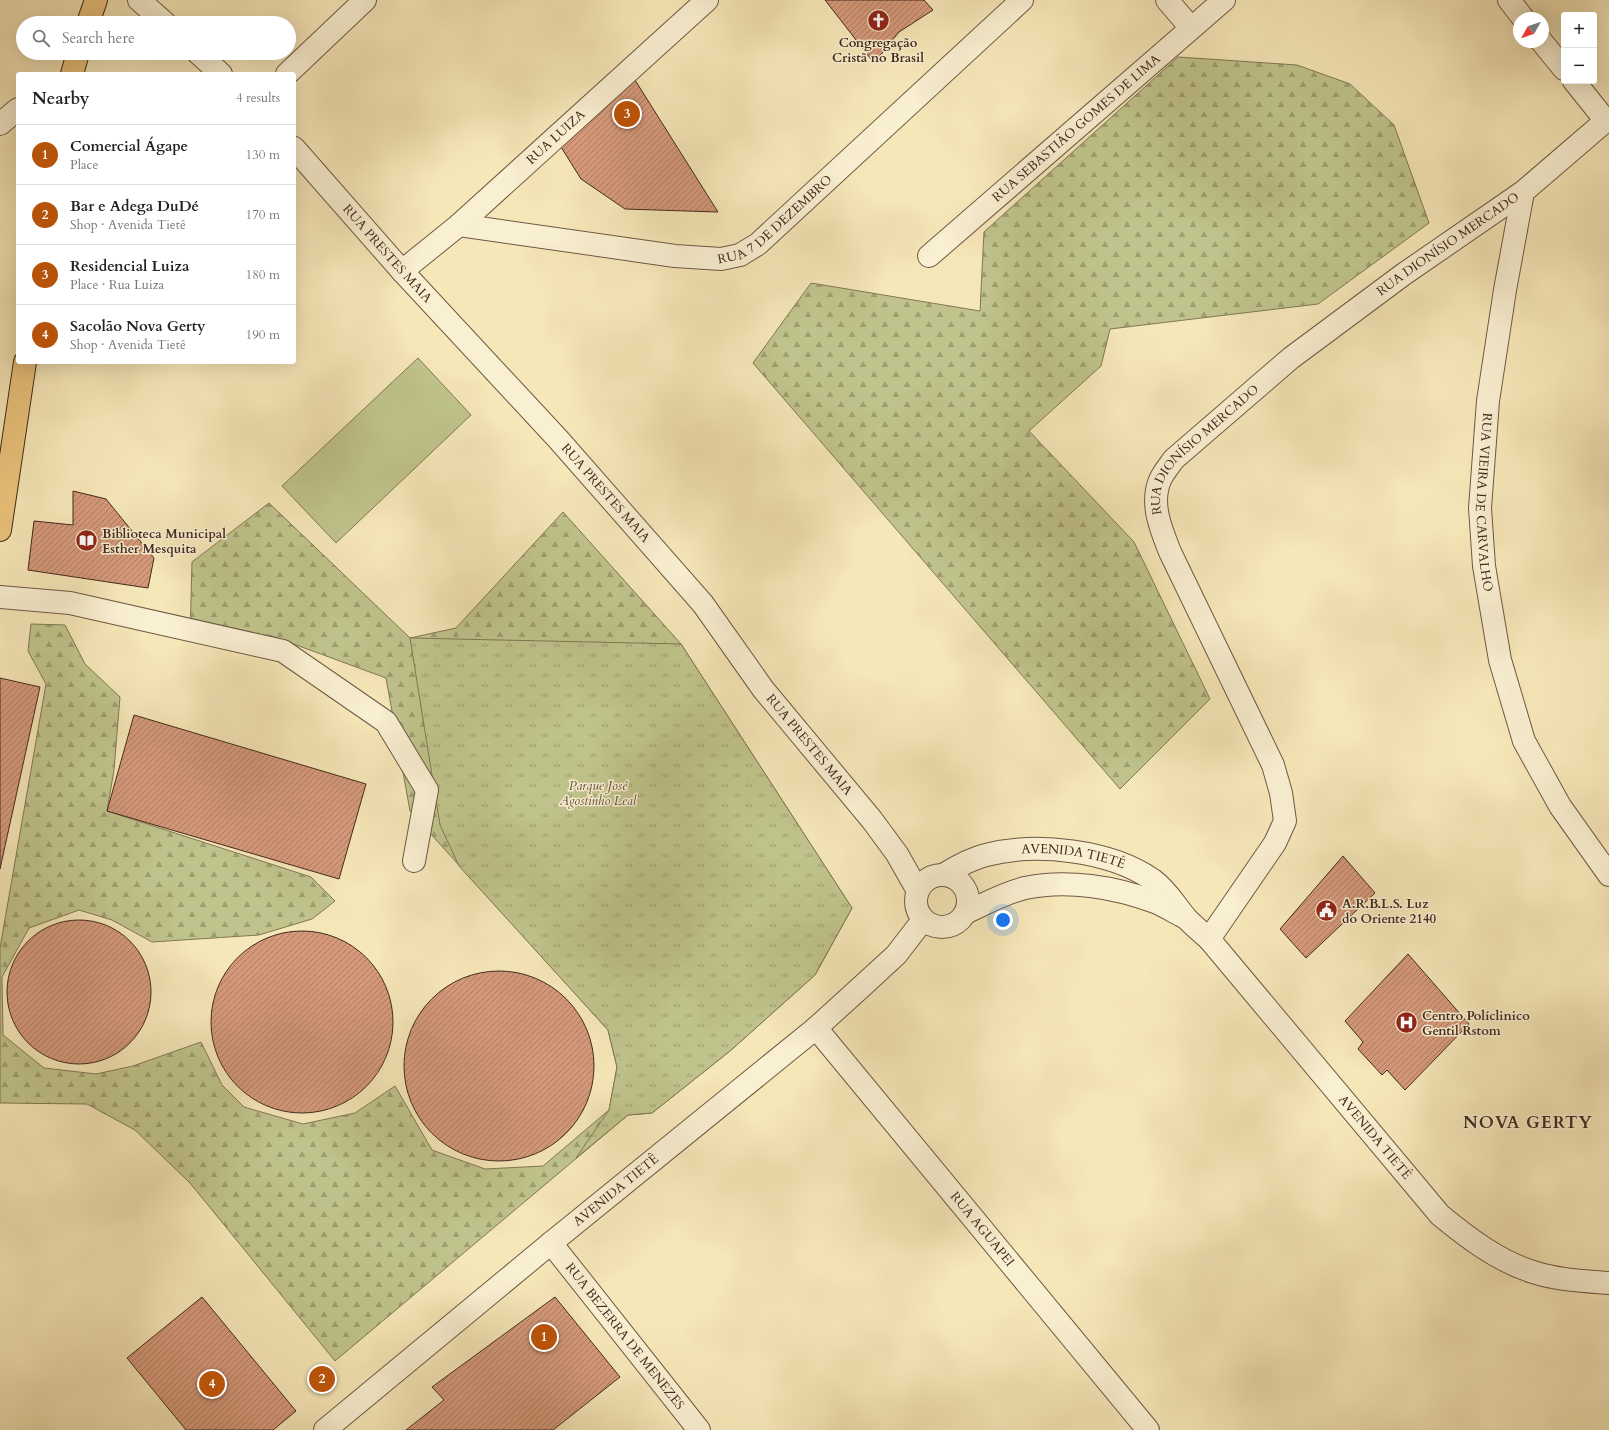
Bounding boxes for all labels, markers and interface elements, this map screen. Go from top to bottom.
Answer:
church icon: Congregação Cristã no Brasil [865,8,891,34]
north arrow [1513,12,1549,48]
map controls [1561,12,1597,84]
button: + [1561,12,1597,48]
search box [16,16,296,60]
icon: search [30,27,52,49]
text: Search here [62,28,135,48]
place label: Congregação Cristã no Brasil [832,34,924,67]
button: − [1561,48,1597,84]
street label: RUA SEBASTIÃO GOMES DE LIMA [988,50,1165,206]
text: Nearby [32,87,89,110]
text: 4 results [236,89,280,107]
pin: 3 [614,99,640,129]
street label: RUA LUIZA [522,105,590,169]
text: Comercial Ágape [70,136,188,156]
text: 1 [42,146,48,164]
text: 130 m [246,146,280,164]
text: Place [70,156,98,174]
street label: RUA 7 DE DEZEMBRO [716,171,836,268]
street label: RUA DIONÍSIO MERCADO [1373,188,1523,300]
text: Bar e Adega DuDé [70,196,199,216]
street label: RUA PRESTES MAIA [339,201,437,307]
text: 2 [42,206,48,224]
text: 170 m [246,206,280,224]
text: Shop · Avenida Tietê [70,216,186,234]
text: Residencial Luiza [70,256,189,276]
text: 3 [42,266,48,284]
text: 180 m [246,266,280,284]
text: Place · Rua Luiza [70,276,164,294]
text: Sacolão Nova Gerty [70,316,206,336]
text: 4 [42,326,48,344]
text: 190 m [246,326,280,344]
text: Shop · Avenida Tietê [70,336,186,354]
street label: RUA DIONÍSIO MERCADO [1147,381,1263,516]
street label: RUA VIEIRA DE CARVALHO [1471,412,1497,593]
street label: RUA PRESTES MAIA [557,440,655,547]
place label: Biblioteca Municipal Esther Mesquita [102,525,226,558]
library icon: Biblioteca Municipal Esther Mesquita [73,528,99,554]
street label: RUA PRESTES MAIA [762,690,857,800]
park label: Parque José Agostinho Leal [559,777,637,810]
street label: AVENIDA TIETÊ [1021,840,1128,873]
place label: A.R.B.L.S. Luz do Oriente 2140 [1342,895,1437,928]
public building icon: A.R.B.L.S. Luz do Oriente 2140 [1313,898,1339,924]
your location [993,910,1013,930]
place label: Centro Políclinico Gentil Rstom [1422,1007,1530,1040]
hospital icon: Centro Políclinico Gentil Rstom [1394,1010,1420,1036]
street label: AVENIDA TIETÊ [1334,1091,1416,1183]
district label: NOVA GERTY [1463,1111,1593,1134]
street label: AVENIDA TIETÊ [569,1150,663,1230]
street label: RUA AGUAPEI [946,1188,1018,1270]
street label: RUA BEZERRA DE MENEZES [561,1259,689,1414]
pin: 1 [531,1322,557,1352]
pin: 2 [309,1364,335,1394]
pin: 4 [199,1369,225,1399]

